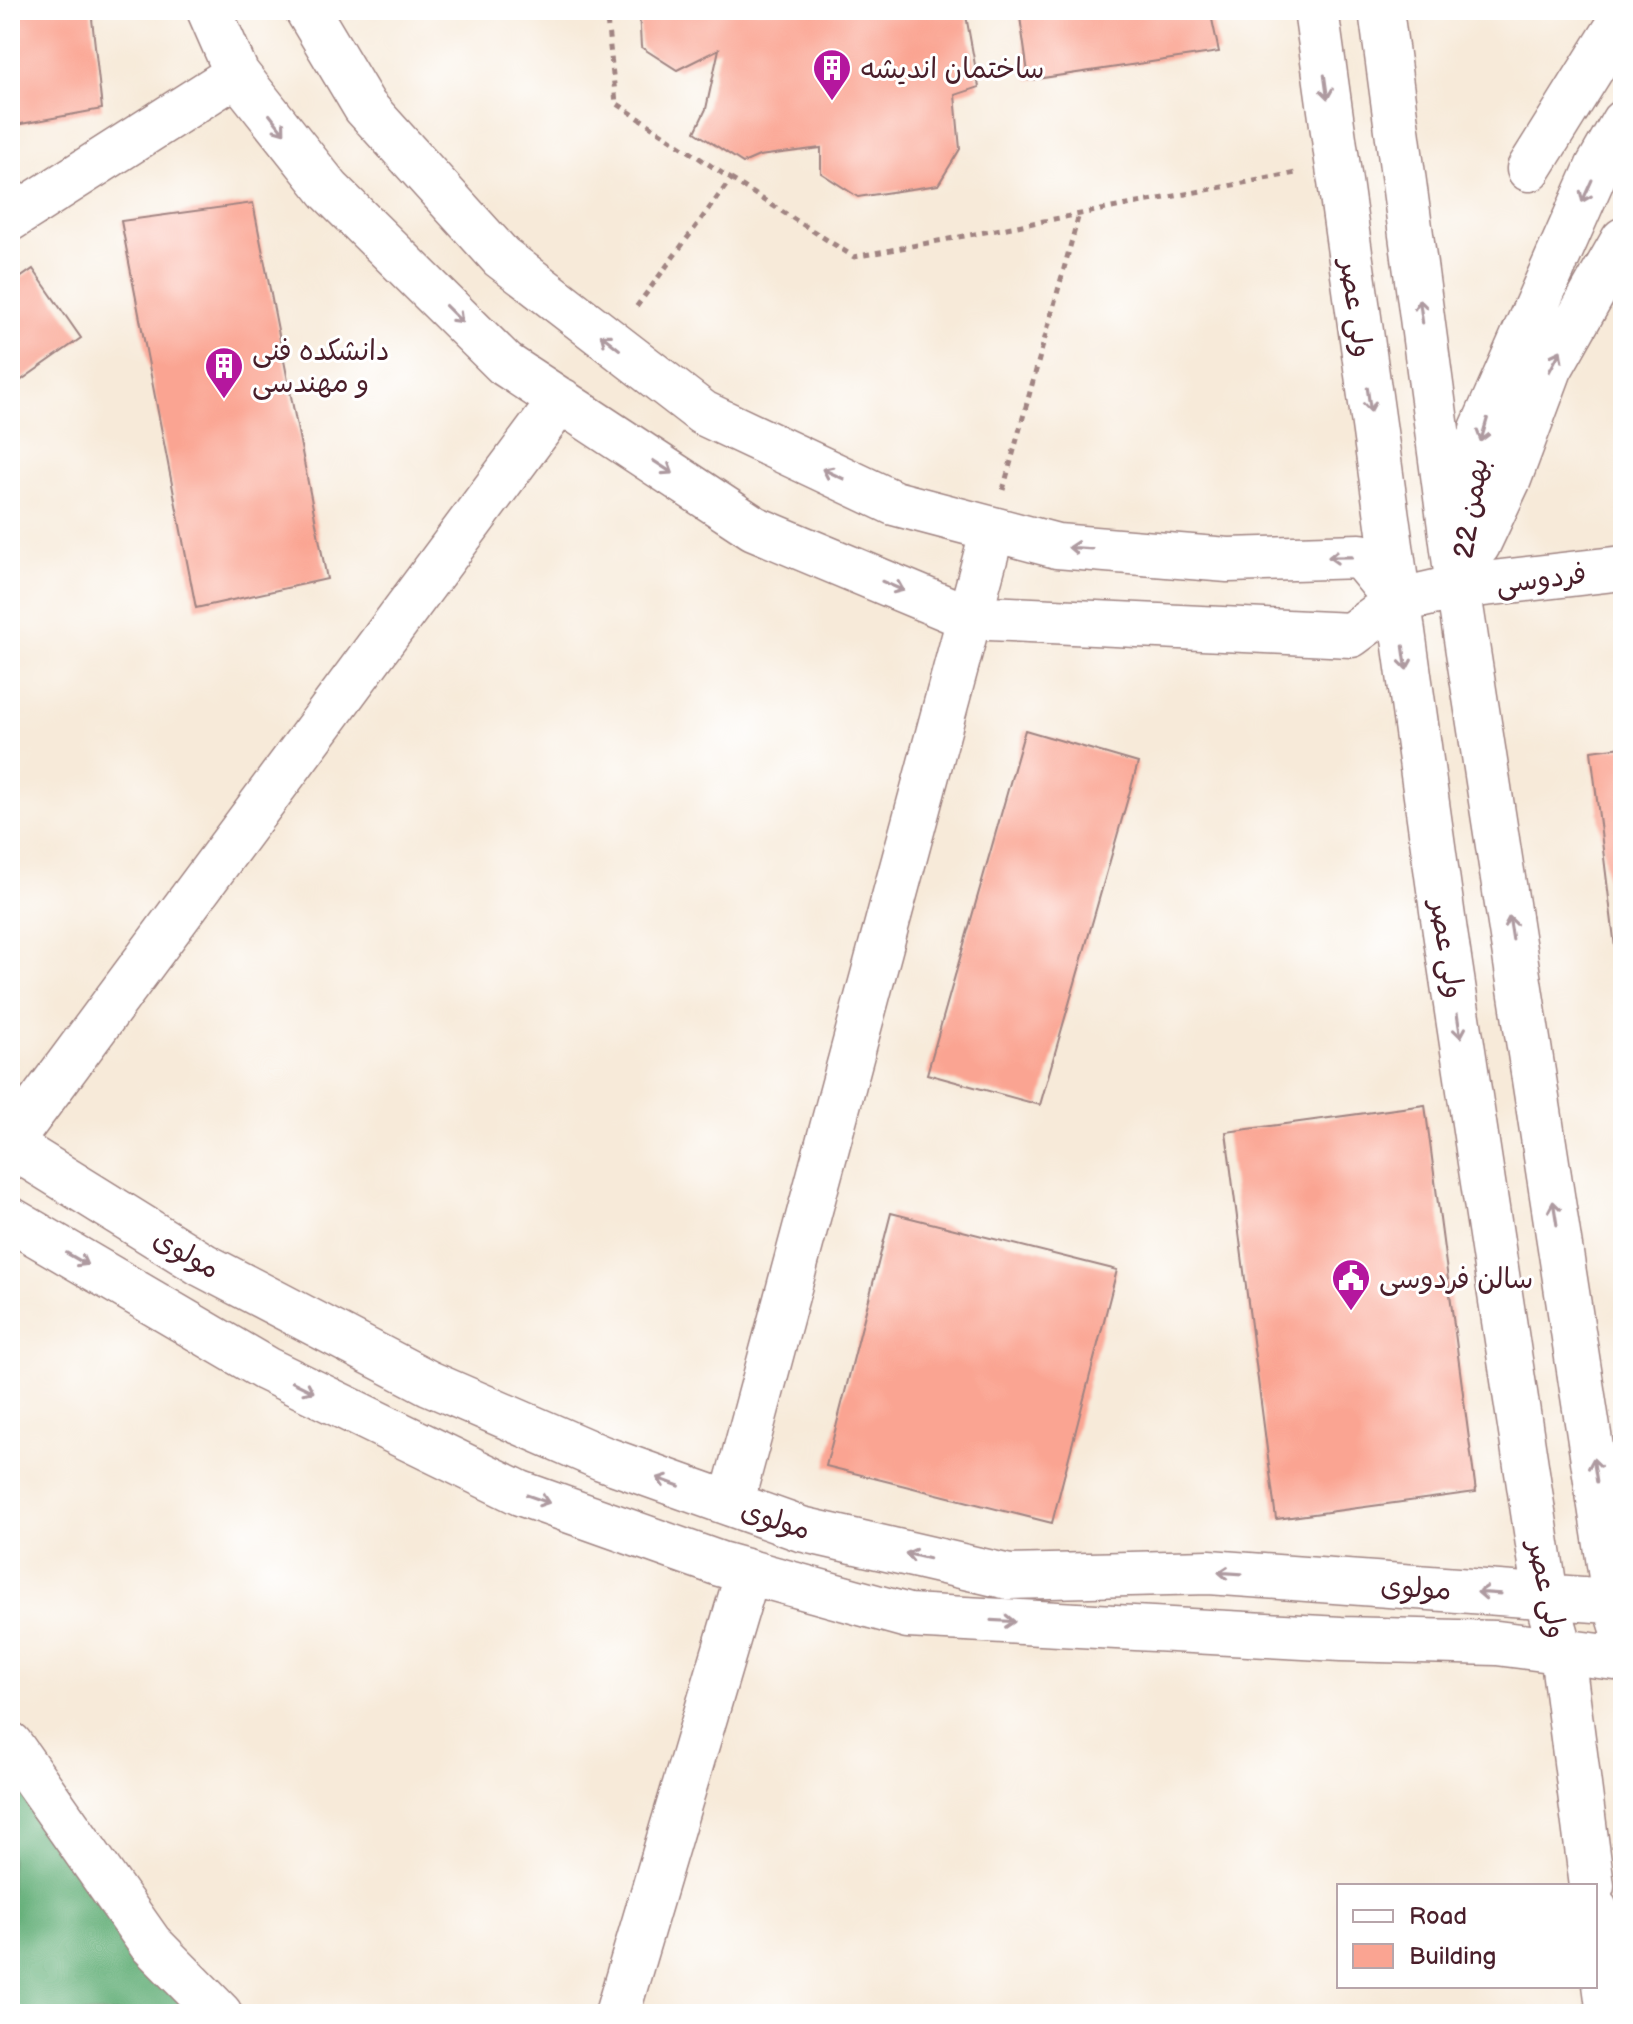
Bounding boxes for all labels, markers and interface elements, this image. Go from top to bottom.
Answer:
building icon: ساختمان اندیشه [811,47,853,102]
place label: ساختمان اندیشه [860,53,1044,86]
one-way arrow [1319,74,1334,99]
one-way arrow [268,113,286,134]
one-way arrow [1578,178,1593,203]
street label: ولی عصر [1332,255,1379,360]
one-way arrow [1413,299,1428,324]
one-way arrow [444,304,464,323]
one-way arrow [600,333,622,350]
place label: دانشکده فنی و مهندسی [252,335,389,400]
building icon: دانشکده فنی و مهندسی [203,345,245,400]
one-way arrow [1547,350,1563,374]
one-way arrow [1362,387,1377,412]
one-way arrow [1476,416,1491,442]
street label: 22 بهمن [1447,456,1496,561]
one-way arrow [651,460,674,476]
one-way arrow [821,466,845,481]
one-way arrow [1067,540,1094,555]
one-way arrow [1327,549,1354,564]
street label: فردوسی [1494,558,1588,601]
one-way arrow [880,580,905,594]
one-way arrow [1398,645,1413,670]
street label: ولی عصر [1422,896,1471,1001]
one-way arrow [1503,916,1518,942]
one-way arrow [1452,1013,1467,1038]
one-way arrow [1547,1201,1562,1226]
street label: مولوی [147,1222,225,1286]
one-way arrow [65,1251,88,1267]
public building icon: سالن فردوسی [1330,1257,1372,1312]
place label: سالن فردوسی [1379,1263,1533,1296]
one-way arrow [291,1380,315,1396]
one-way arrow [1586,1458,1601,1483]
one-way arrow [656,1474,681,1488]
one-way arrow [525,1493,550,1507]
street label: مولوی [737,1494,814,1547]
street label: ولی عصر [1520,1535,1573,1641]
one-way arrow [904,1548,930,1563]
one-way arrow [1217,1565,1244,1580]
street label: مولوی [1379,1570,1452,1607]
one-way arrow [1476,1585,1503,1600]
one-way arrow [989,1614,1016,1629]
legend [1337,1884,1597,1988]
text: Road [1409,1902,1467,1931]
text: Building [1409,1942,1496,1971]

